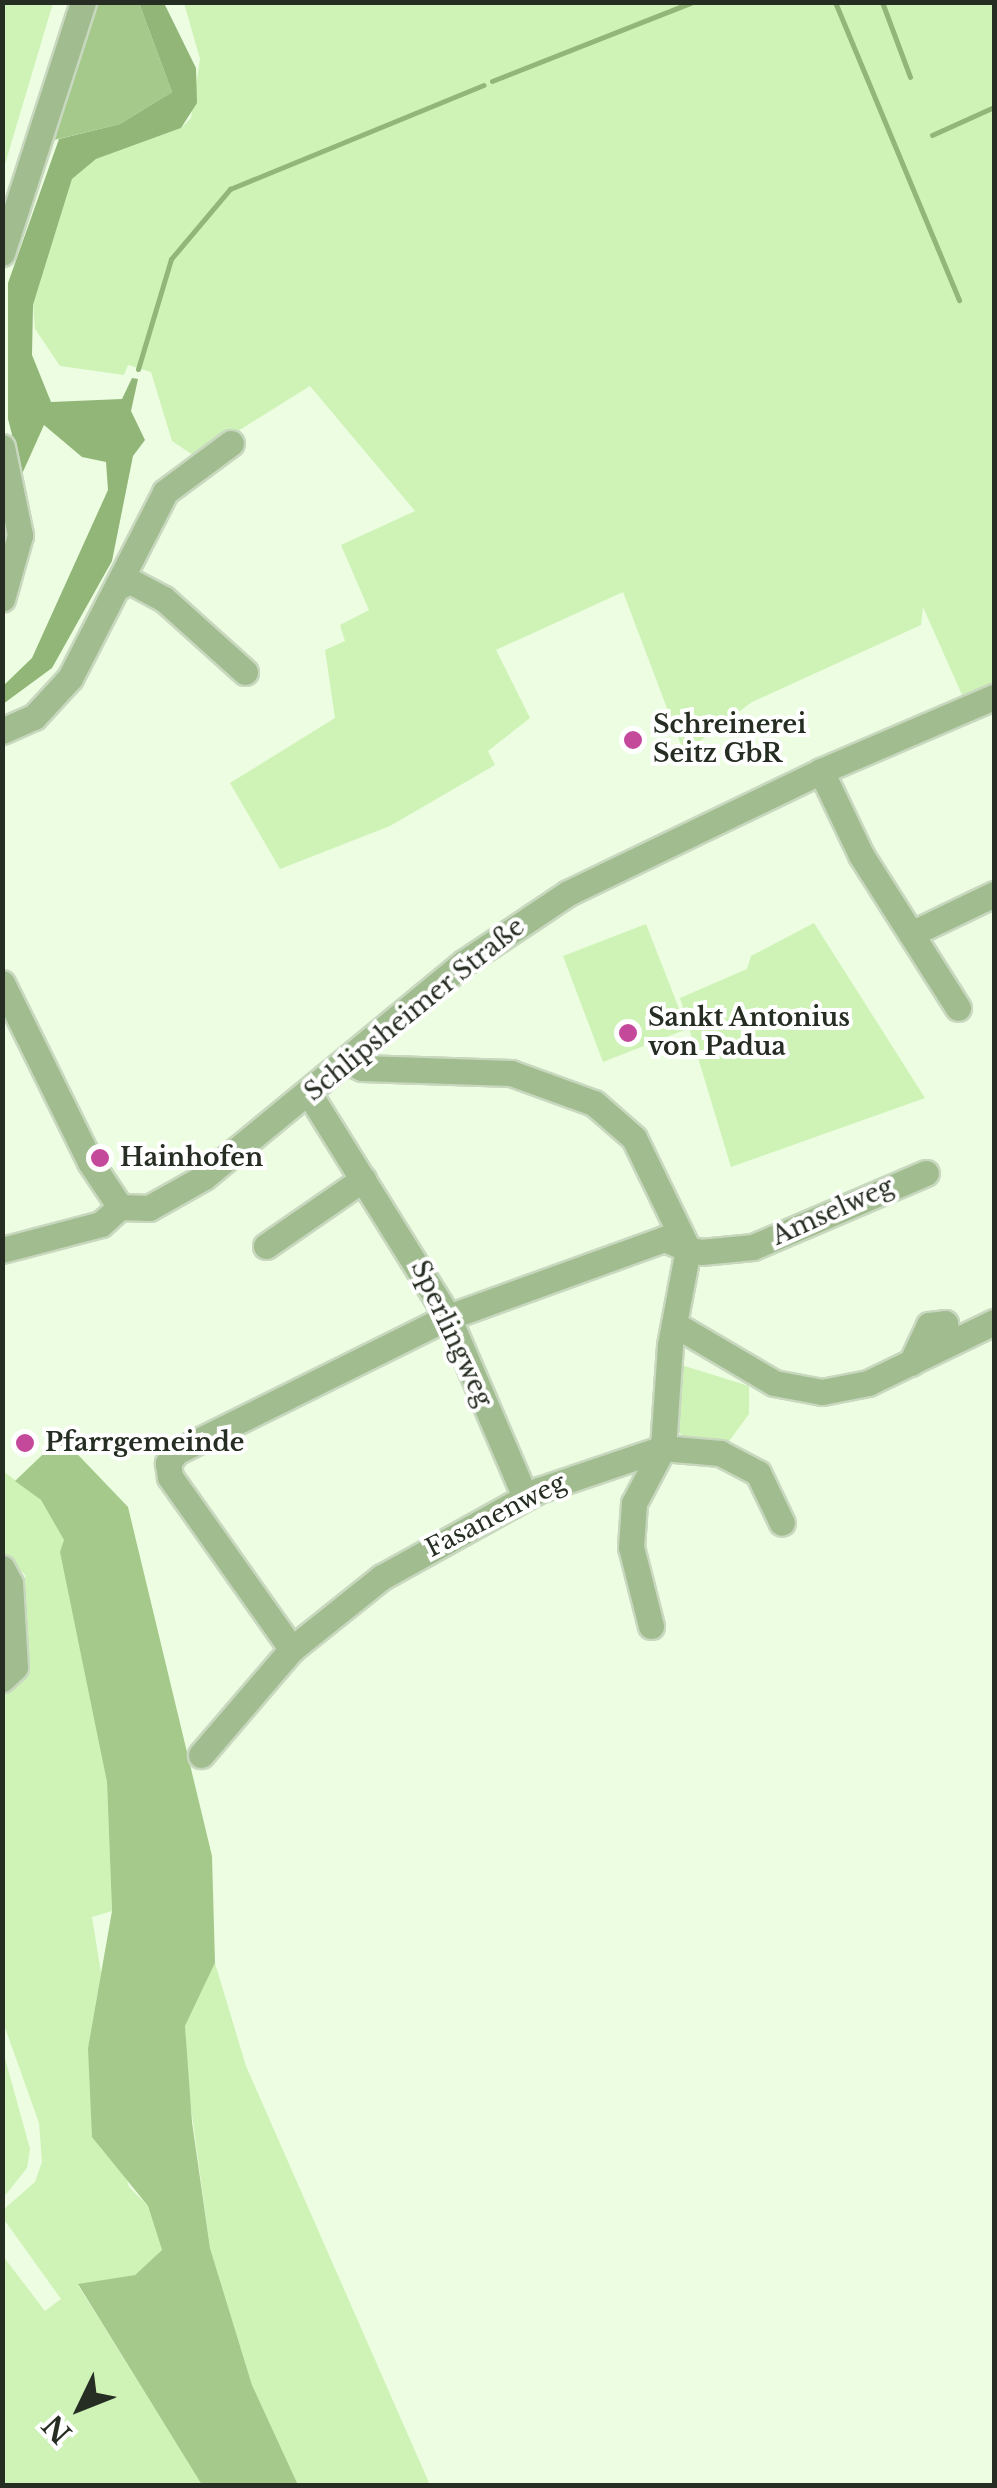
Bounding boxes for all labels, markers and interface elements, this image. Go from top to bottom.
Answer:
place label: Schreinerei Seitz GbR [653,711,806,770]
marker: Schreinerei Seitz GbR [622,729,644,751]
street label: Schlipsheimer Straße [299,912,531,1108]
place label: Sankt Antonius von Padua [648,1004,851,1063]
marker: Sankt Antonius von Padua [617,1022,639,1044]
place label: Hainhofen [120,1143,263,1173]
marker: Hainhofen [89,1147,111,1169]
street label: Amselweg [768,1172,898,1252]
street label: Sperlingweg [404,1256,498,1412]
place label: Pfarrgemeinde [45,1428,244,1458]
marker: Pfarrgemeinde [14,1432,36,1454]
street label: Fasanenweg [421,1468,571,1564]
north arrow [30,2358,130,2458]
text: N [36,2407,79,2450]

